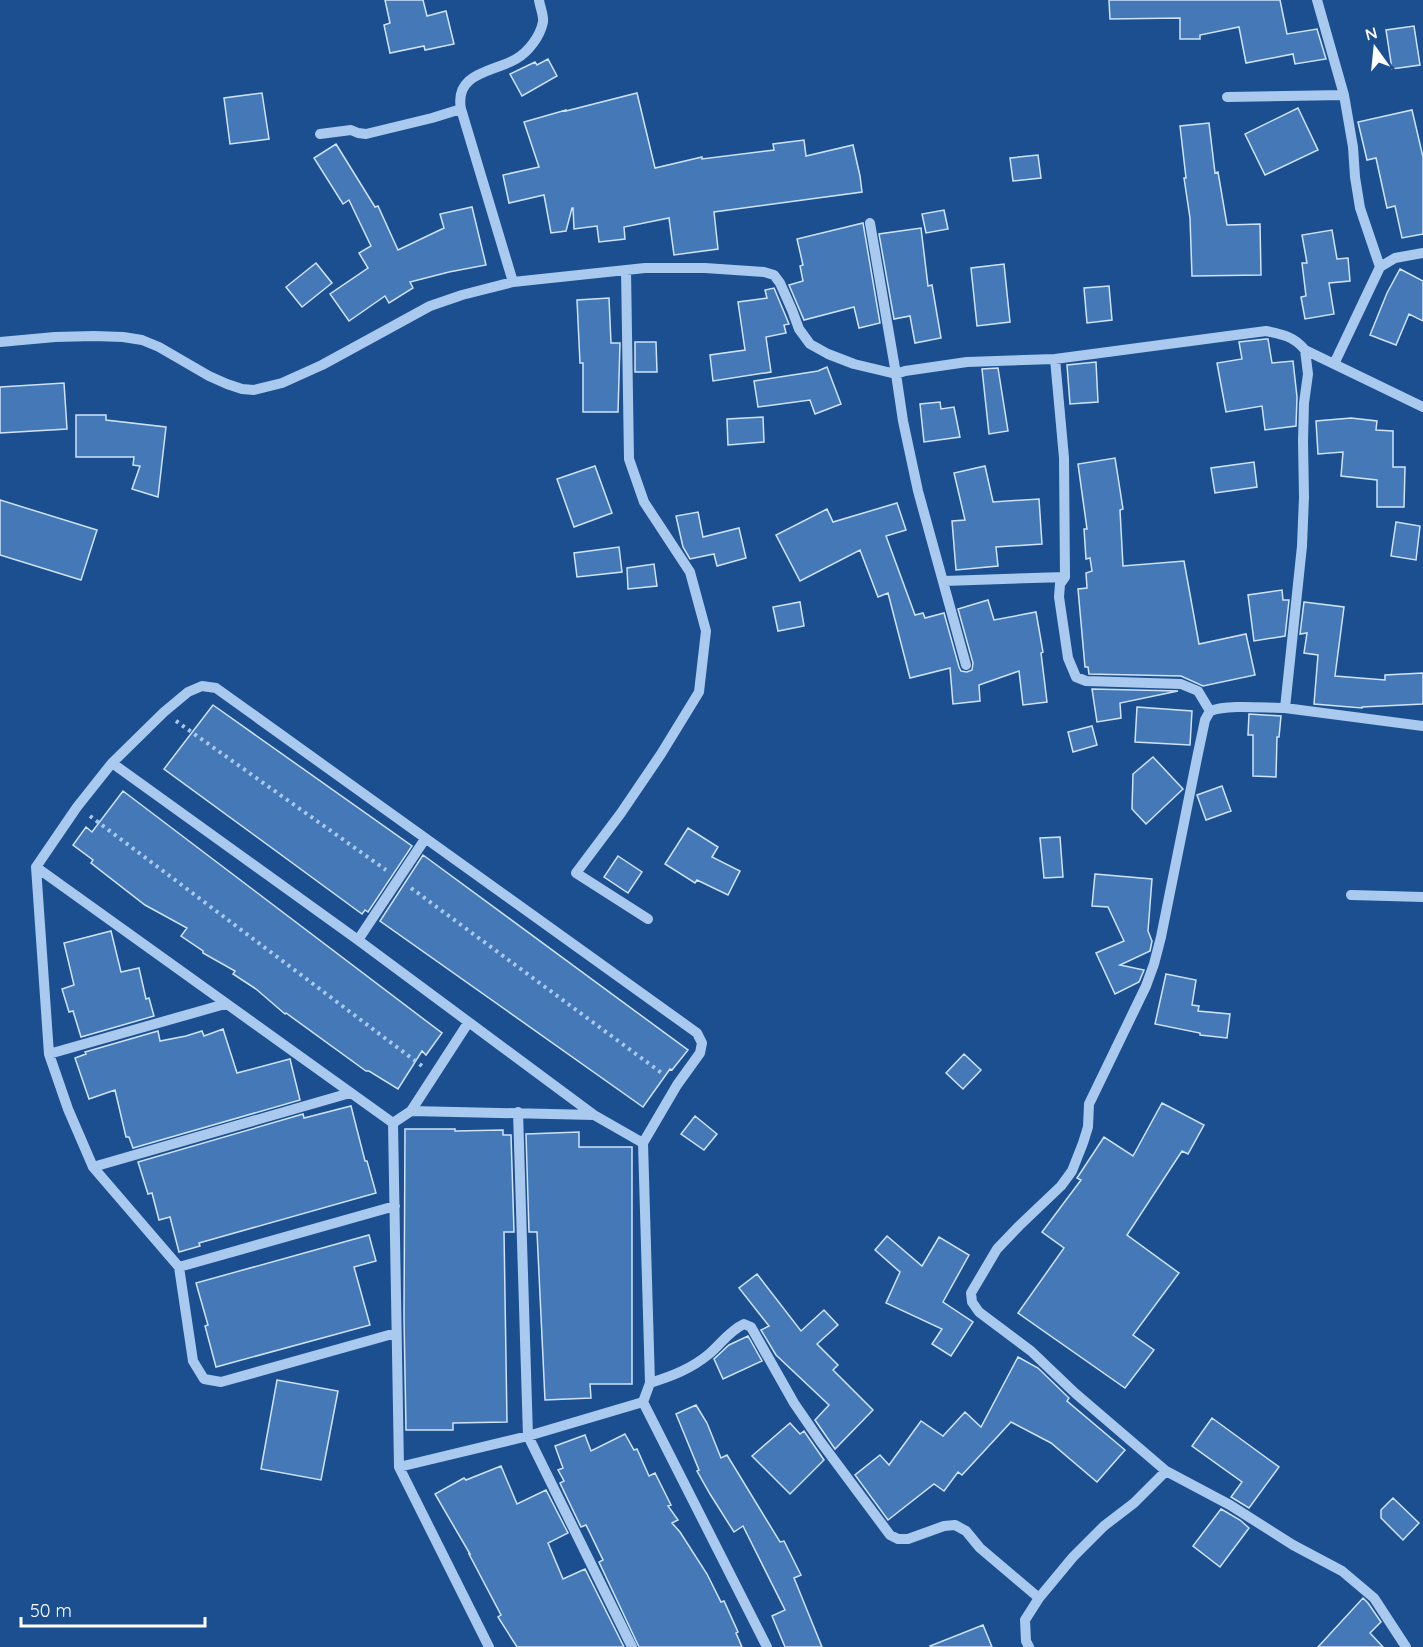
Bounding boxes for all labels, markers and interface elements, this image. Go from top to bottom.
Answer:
north arrow [1345,18,1405,78]
text: N [1363,22,1379,45]
scale bar [21,1590,206,1628]
text: 50 m [30,1599,72,1622]

